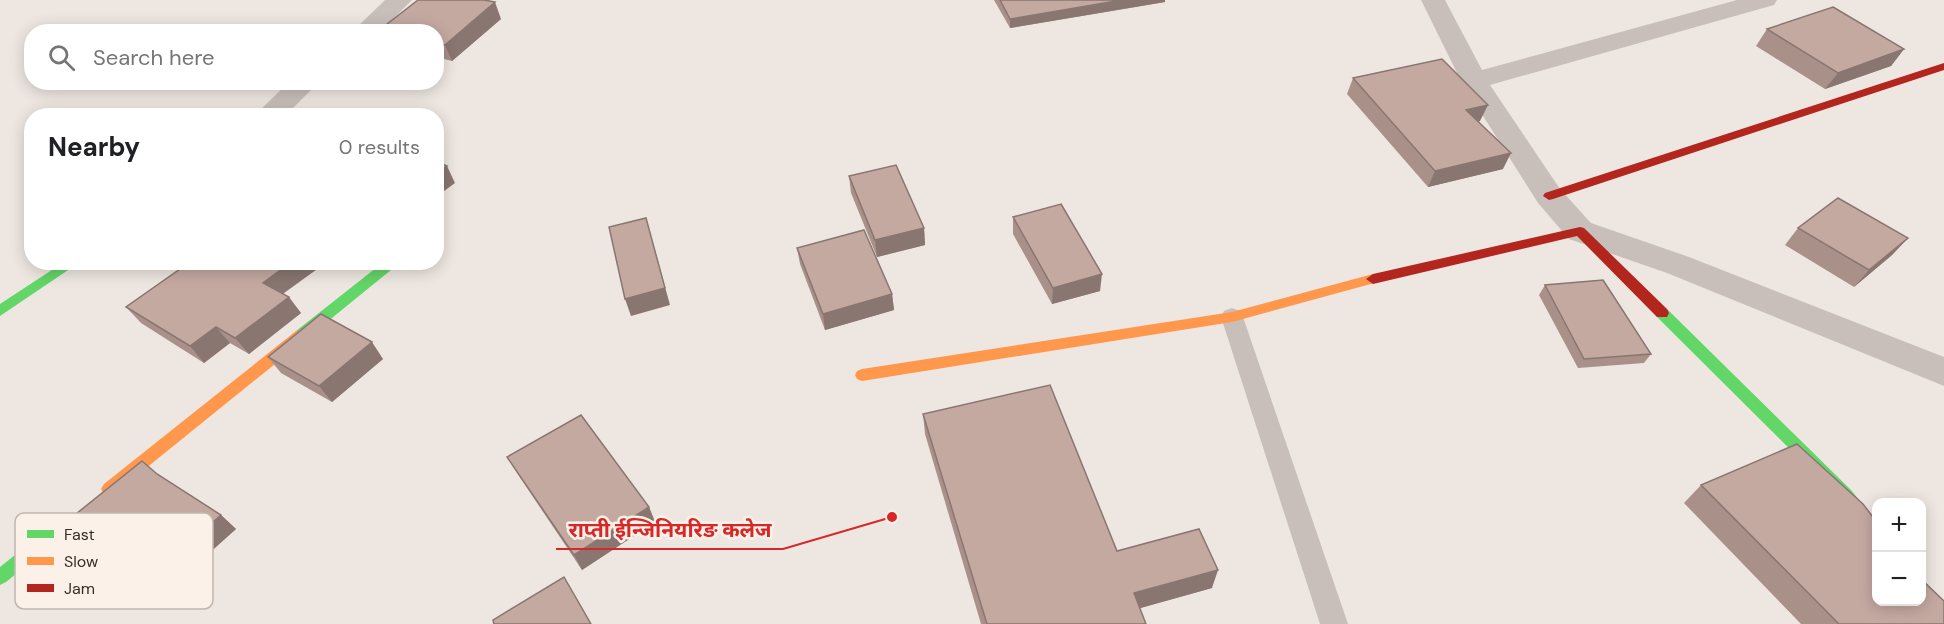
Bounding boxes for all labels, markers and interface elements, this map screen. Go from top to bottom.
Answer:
search box [24,24,444,90]
icon: search [45,41,78,74]
text: Search here [93,43,214,72]
text: Nearby [48,130,140,164]
text: 0 results [339,134,420,160]
map controls [1872,498,1926,606]
button: + [1872,498,1926,552]
callout: राप्ती ईन्जिनियरिङ कलेज [556,510,783,549]
legend [15,513,213,609]
text: राप्ती ईन्जिनियरिङ कलेज [568,516,772,544]
text: Fast [64,524,95,545]
text: Slow [64,551,98,572]
button: − [1872,552,1926,606]
text: Jam [64,578,95,599]

